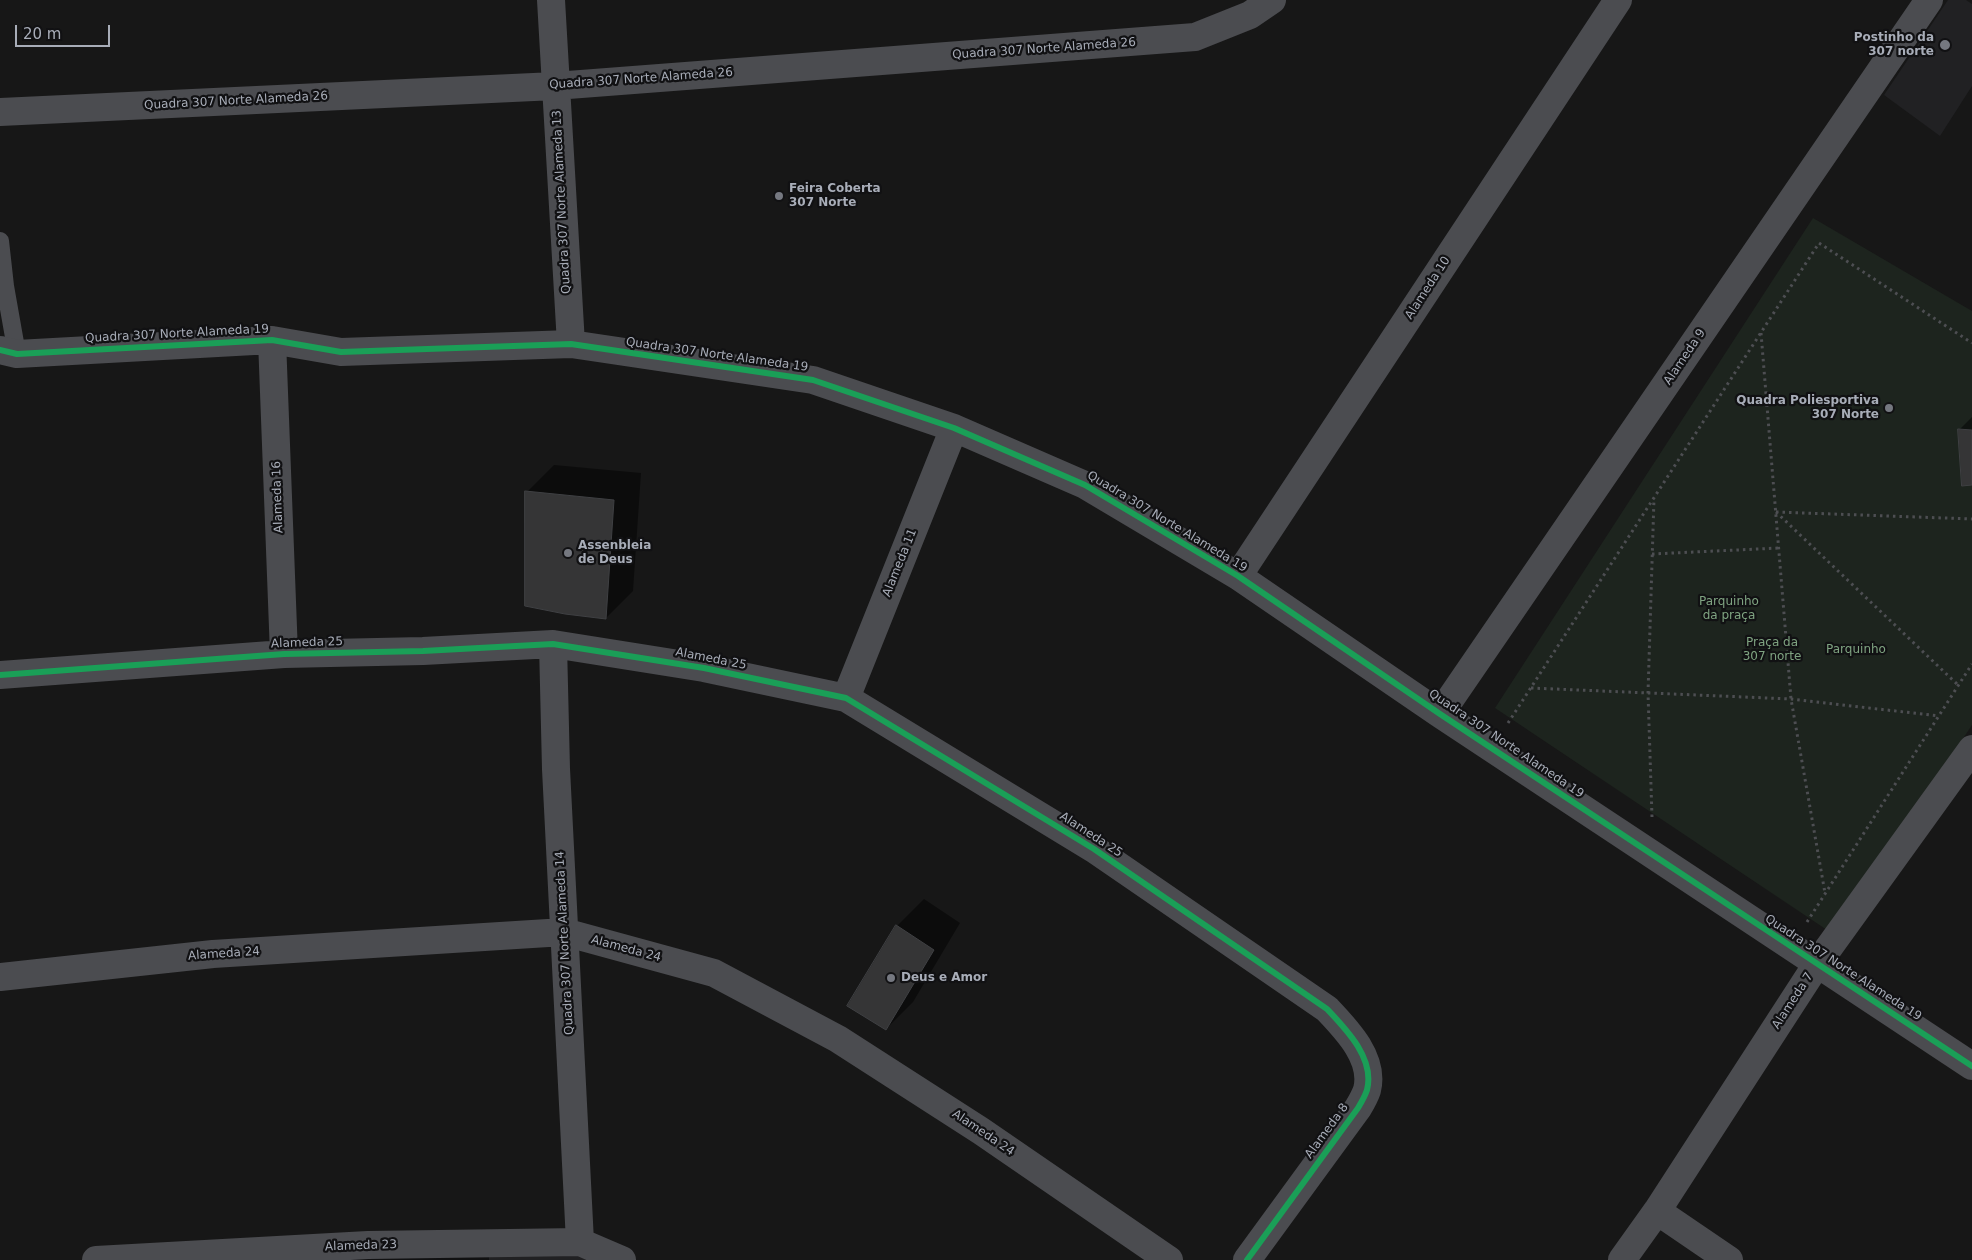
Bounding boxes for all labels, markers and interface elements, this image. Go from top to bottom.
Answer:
scale bar [18,15,112,47]
text: 20 m [23,25,61,43]
place label: Postinho da 307 norte [1854,31,1934,59]
street label: Quadra 307 Norte Alameda 26 [952,35,1136,63]
marker: Postinho da 307 norte [1938,38,1952,52]
street label: Quadra 307 Norte Alameda 26 [549,65,733,93]
street label: Quadra 307 Norte Alameda 26 [144,89,328,113]
street label: Quadra 307 Norte Alameda 13 [550,110,574,294]
place label: Feira Coberta 307 Norte [789,182,881,210]
marker: Feira Coberta 307 Norte [773,190,785,202]
street label: Alameda 10 [1402,254,1454,322]
street label: Quadra 307 Norte Alameda 19 [85,322,269,346]
street label: Alameda 9 [1661,326,1709,388]
street label: Quadra 307 Norte Alameda 19 [625,335,809,375]
place label: Quadra Poliesportiva 307 Norte [1736,394,1879,422]
marker: Quadra Poliesportiva 307 Norte [1883,402,1895,414]
street label: Alameda 16 [270,461,286,533]
street label: Quadra 307 Norte Alameda 19 [1084,468,1250,576]
street label: Alameda 11 [880,527,920,599]
place label: Assenbleia de Deus [578,539,651,567]
marker: Assenbleia de Deus [562,547,574,559]
park label: Parquinho da praça [1699,595,1759,623]
street label: Alameda 25 [271,635,343,651]
park label: Praça da 307 norte [1743,636,1801,664]
park label: Parquinho [1826,643,1886,657]
street label: Alameda 25 [674,645,748,673]
street label: Quadra 307 Norte Alameda 19 [1426,687,1586,801]
street label: Alameda 25 [1057,809,1125,861]
street label: Quadra 307 Norte Alameda 14 [553,851,577,1035]
street label: Quadra 307 Norte Alameda 19 [1762,912,1924,1024]
street label: Alameda 24 [589,933,663,965]
street label: Alameda 24 [188,944,260,964]
street label: Alameda 7 [1769,970,1817,1032]
place label: Deus e Amor [901,971,987,985]
marker: Deus e Amor [885,972,897,984]
street label: Alameda 8 [1302,1101,1352,1161]
street label: Alameda 24 [949,1107,1017,1159]
street label: Alameda 23 [325,1238,397,1254]

